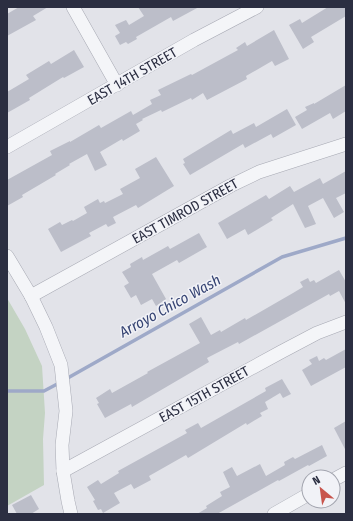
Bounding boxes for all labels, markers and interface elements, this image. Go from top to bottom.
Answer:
street label: EAST 14TH STREET [84,44,180,109]
street label: EAST TIMROD STREET [129,175,242,248]
water label: Arroyo Chico Wash [115,271,224,342]
street label: EAST 15TH STREET [156,362,253,426]
north arrow [301,469,341,509]
text: N [310,473,322,488]

